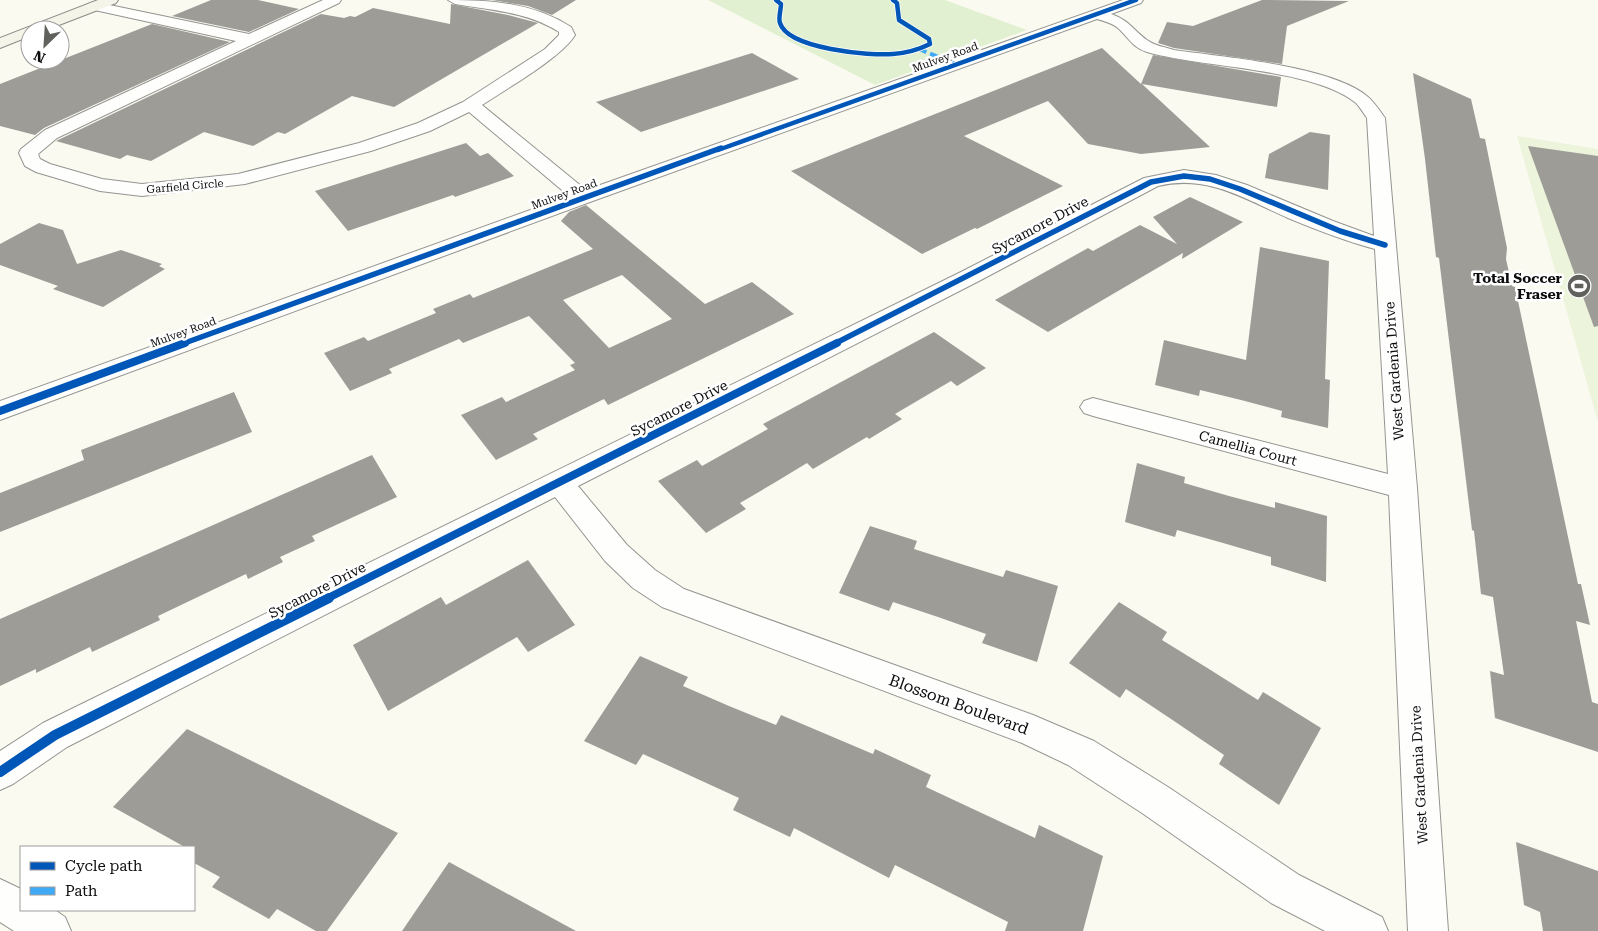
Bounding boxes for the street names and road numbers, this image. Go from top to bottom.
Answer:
street label: Mulvey Road [910,40,980,75]
street label: Garfield Circle [146,177,224,196]
street label: Mulvey Road [529,177,599,212]
street label: Sycamore Drive [989,193,1091,257]
street label: West Gardenia Drive [1381,301,1407,441]
street label: Mulvey Road [148,315,218,350]
street label: Sycamore Drive [628,376,730,439]
street label: Camellia Court [1197,427,1299,469]
street label: Sycamore Drive [266,558,368,621]
street label: Blossom Boulevard [886,670,1031,739]
street label: West Gardenia Drive [1407,705,1431,845]

